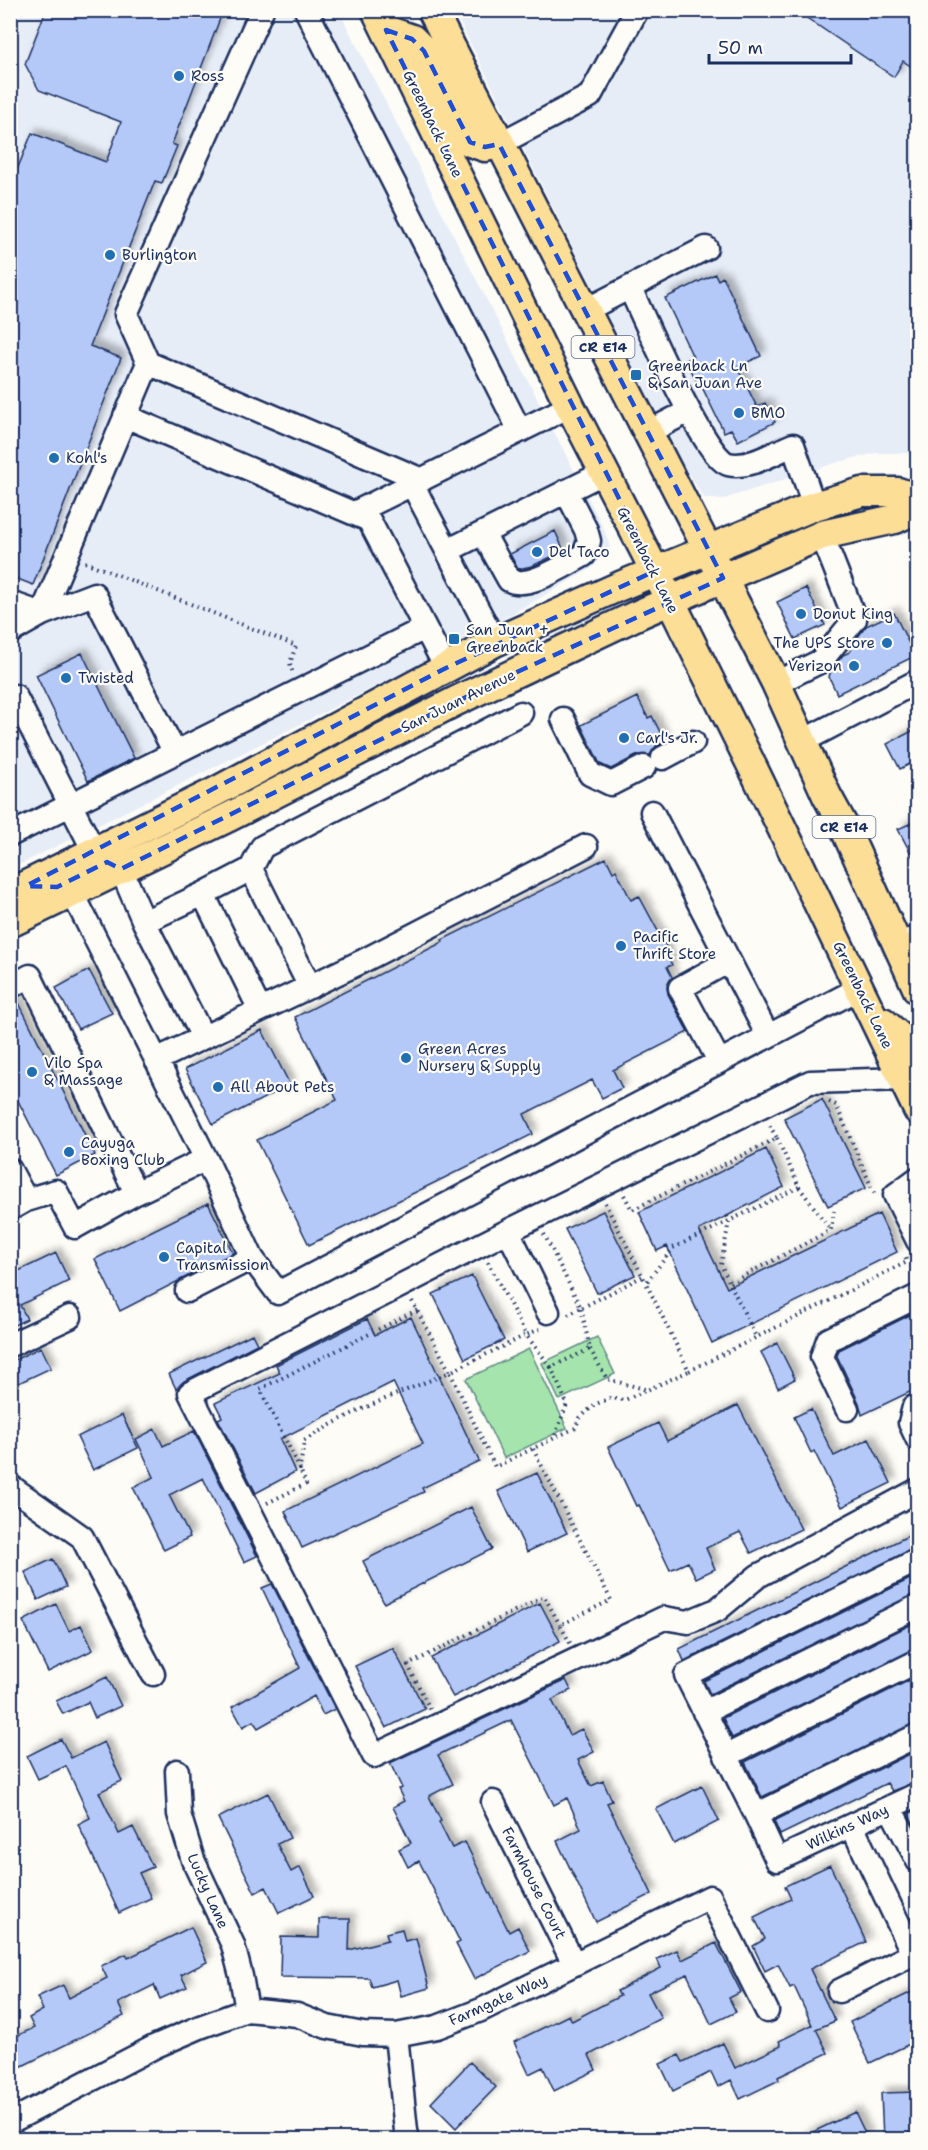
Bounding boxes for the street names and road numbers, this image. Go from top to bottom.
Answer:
street label: Greenback Lane [398,67,468,181]
road number: CR E14 [572,336,634,358]
street label: Greenback Lane [612,503,684,617]
street label: San Juan Avenue [397,664,519,738]
road number: CR E14 [812,816,876,838]
street label: Greenback Lane [828,938,898,1052]
street label: Wilkins Way [803,1799,891,1855]
street label: Farmhouse Court [497,1823,571,1943]
street label: Lucky Lane [182,1850,234,1932]
street label: Farmgate Way [446,1969,550,2031]

